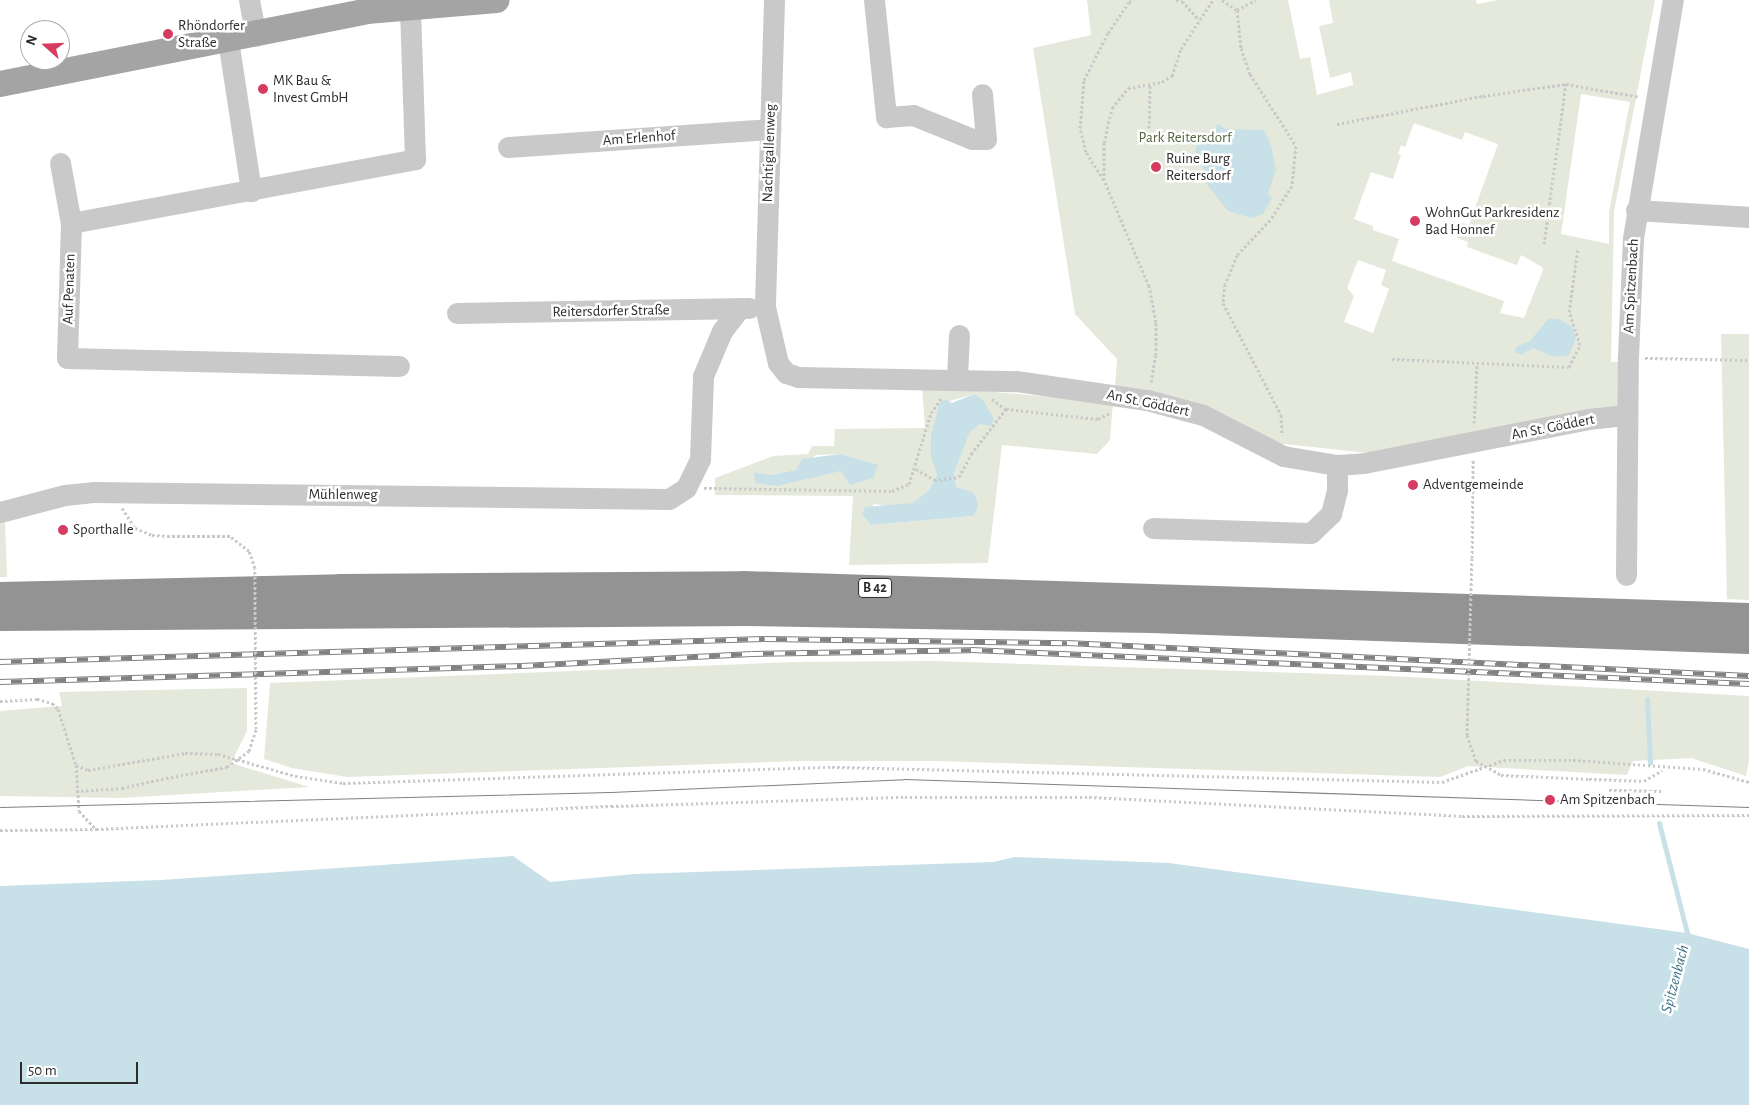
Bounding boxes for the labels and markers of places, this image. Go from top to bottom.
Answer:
place label: Rhöndorfer Straße [178,16,245,51]
marker: Rhöndorfer Straße [162,28,174,40]
place label: MK Bau & Invest GmbH [273,71,349,106]
marker: MK Bau & Invest GmbH [257,83,269,95]
place label: Ruine Burg Reitersdorf [1166,149,1231,184]
marker: Ruine Burg Reitersdorf [1150,161,1162,173]
place label: WohnGut Parkresidenz Bad Honnef [1425,203,1560,238]
marker: WohnGut Parkresidenz Bad Honnef [1409,215,1421,227]
place label: Adventgemeinde [1423,476,1524,494]
marker: Adventgemeinde [1407,479,1419,491]
place label: Sporthalle [73,521,134,539]
marker: Sporthalle [57,524,69,536]
place label: Am Spitzenbach [1560,791,1655,809]
marker: Am Spitzenbach [1544,794,1556,806]

